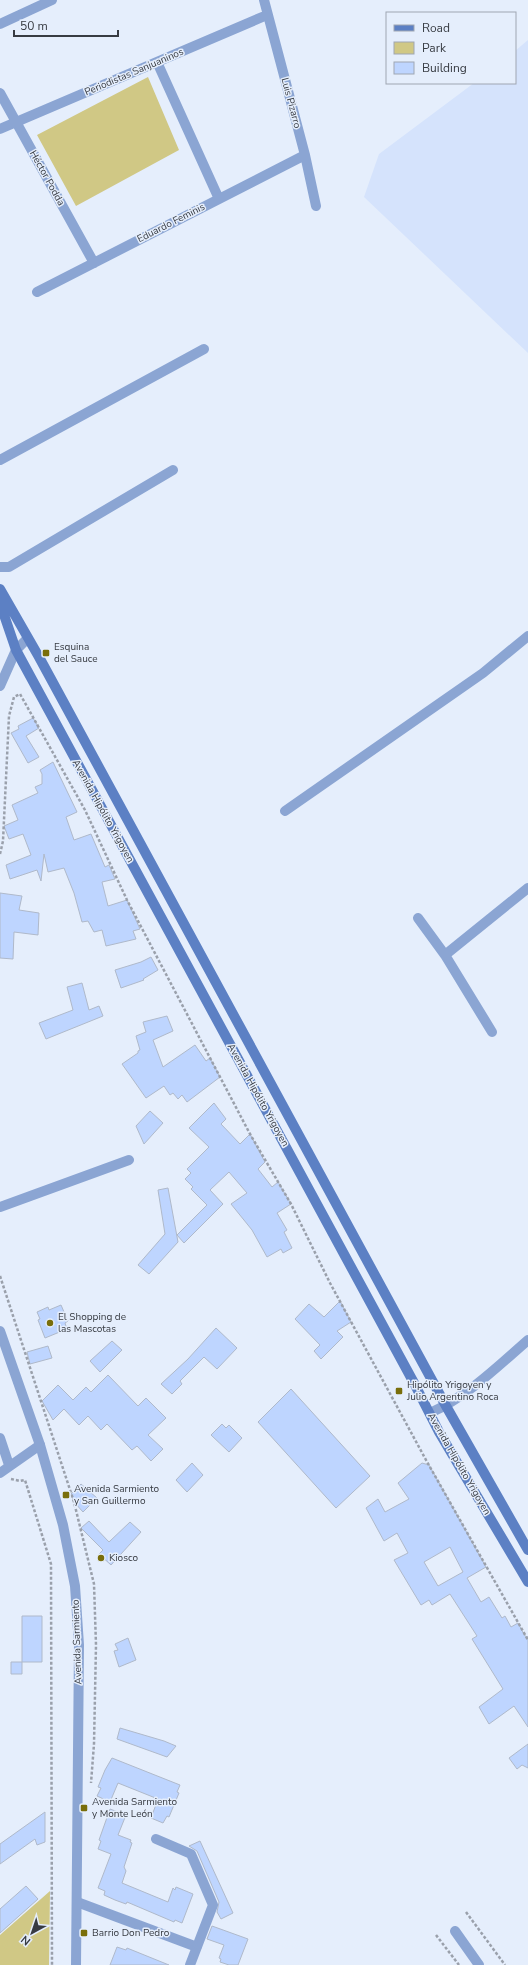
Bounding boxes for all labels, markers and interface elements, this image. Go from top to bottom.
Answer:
scale bar [14,12,118,38]
legend [386,12,516,84]
text: 50 m [20,18,48,34]
text: Road [422,20,450,36]
text: Park [422,40,447,56]
street label: Periodistas Sanjuaninos [82,45,186,99]
text: Building [422,60,467,76]
street label: Luis Pizarro [278,76,305,130]
street label: Héctor Podda [26,148,68,208]
street label: Eduardo Feminis [135,200,207,246]
place label: Esquina del Sauce [54,640,98,666]
marker: Esquina del Sauce [41,648,51,658]
street label: Avenida Hipólito Yrigoyen [69,757,137,865]
street label: Avenida Hipólito Yrigoyen [224,1041,292,1149]
place label: El Shopping de las Mascotas [58,1310,126,1336]
marker: El Shopping de las Mascotas [45,1318,55,1328]
place label: Hipólito Yrigoyen y Julio Argentino Roca [406,1378,499,1404]
marker: Hipólito Yrigoyen y Julio Argentino Roca [394,1386,404,1396]
street label: Avenida Hipólito Yrigoyen [424,1410,494,1518]
place label: Avenida Sarmiento y San Guillermo [74,1482,159,1508]
marker: Avenida Sarmiento y San Guillermo [61,1490,71,1500]
place label: Kiosco [109,1551,138,1565]
marker: Kiosco [96,1553,106,1563]
street label: Avenida Sarmiento [69,1599,85,1685]
place label: Avenida Sarmiento y Monte León [92,1795,177,1821]
marker: Avenida Sarmiento y Monte León [79,1803,89,1813]
north arrow [12,1913,52,1953]
place label: Barrio Don Pedro [92,1926,170,1940]
marker: Barrio Don Pedro [79,1928,89,1938]
text: N [18,1932,34,1949]

